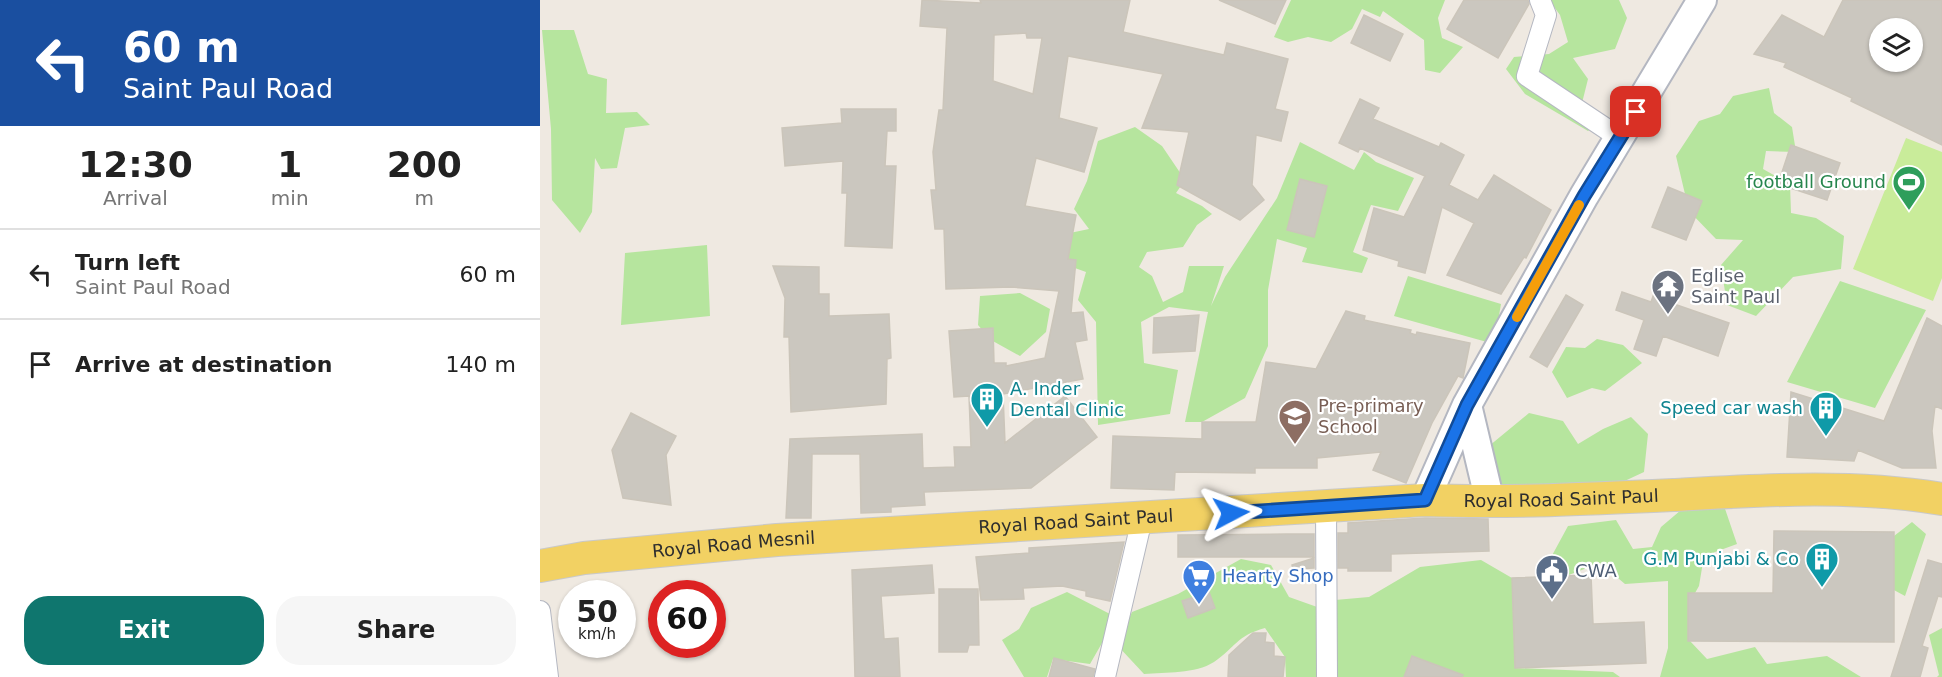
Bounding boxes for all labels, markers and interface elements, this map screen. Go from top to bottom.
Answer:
map controls [1869,18,1923,72]
button: layers [1869,18,1923,72]
text: 60 m [123,23,240,72]
icon: left [24,24,102,102]
text: Saint Paul Road [123,73,333,104]
pin [1610,86,1661,137]
icon: arrive [1619,95,1652,128]
text: 12:30 [78,144,193,185]
text: 1 [277,144,302,185]
text: 200 [387,144,462,185]
sports icon: football Ground [1891,164,1927,211]
place label: football Ground [1746,171,1886,192]
text: Arrival [103,186,168,210]
text: min [271,186,309,210]
text: m [415,186,434,210]
text: Turn left [75,250,180,275]
icon: left [24,258,57,291]
text: 60 m [460,262,516,287]
place label: Eglise Saint Paul [1691,265,1780,307]
temple icon: Eglise Saint Paul [1650,268,1686,315]
text: Saint Paul Road [75,275,231,299]
icon: arrive [24,348,57,381]
text: Arrive at destination [75,352,332,377]
text: 140 m [446,352,516,377]
place label: A. Inder Dental Clinic [1010,378,1124,420]
building icon: A. Inder Dental Clinic [969,381,1005,428]
building icon: Speed car wash [1808,390,1844,437]
place label: Pre-primary School [1318,395,1424,437]
place label: Speed car wash [1660,397,1803,418]
school or university icon: Pre-primary School [1277,398,1313,445]
position arrow [1199,481,1263,545]
street label: Royal Road Saint Paul [1463,485,1659,511]
street label: Royal Road Saint Paul [978,505,1174,538]
street label: Royal Road Mesnil [651,527,816,562]
building icon: G.M Punjabi & Co [1804,541,1840,588]
place label: G.M Punjabi & Co [1643,548,1799,569]
public building icon: CWA [1534,553,1570,600]
supermarket icon: Hearty Shop [1181,558,1217,605]
place label: CWA [1575,560,1617,581]
place label: Hearty Shop [1222,565,1334,586]
speed limit sign: 60 [648,580,726,658]
text: 50 [576,594,618,629]
button: Exit [24,596,264,665]
button: Share [276,596,516,665]
text: km/h [578,625,616,643]

